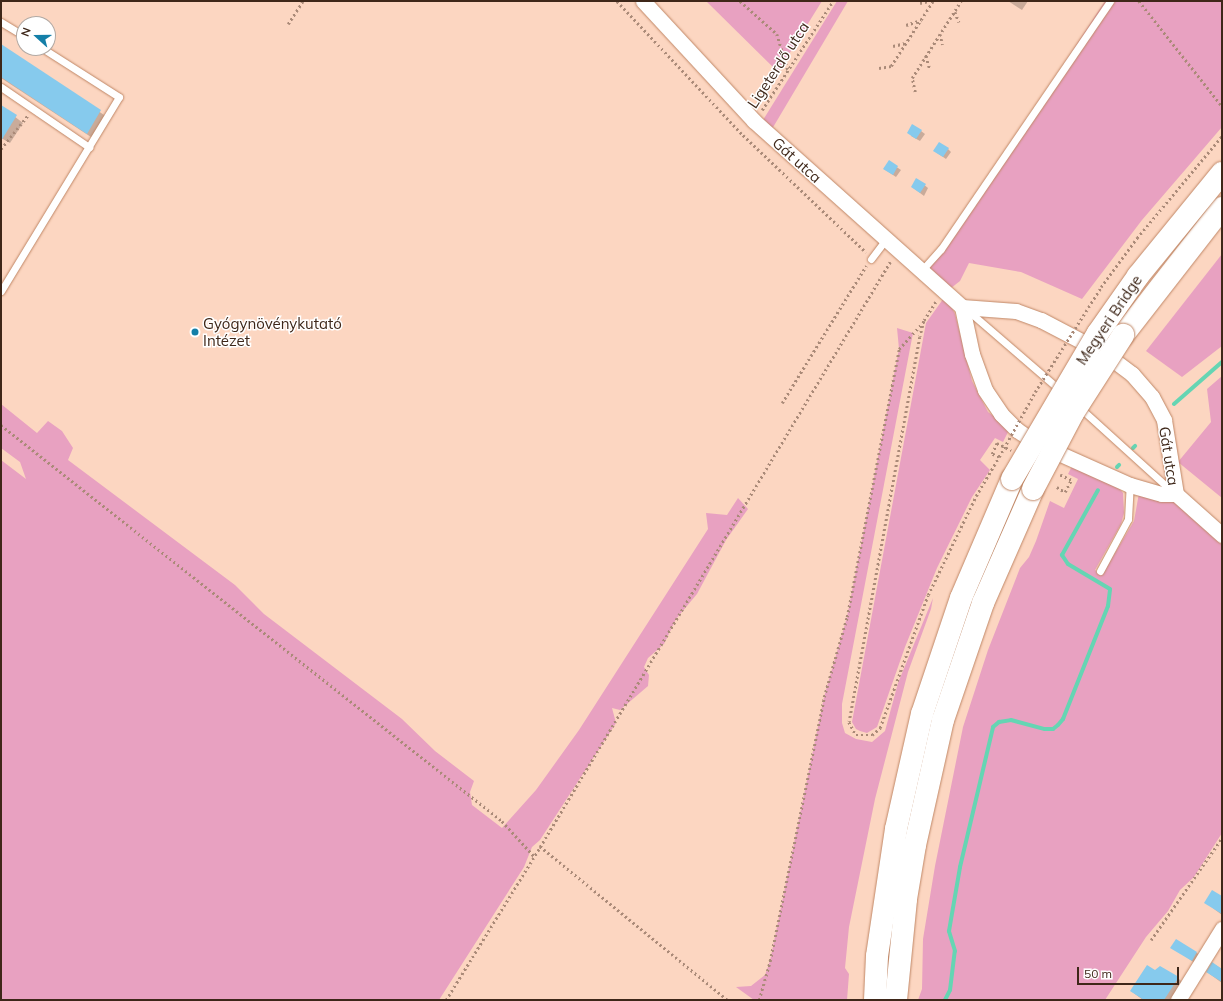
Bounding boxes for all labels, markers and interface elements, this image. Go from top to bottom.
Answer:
north arrow [16,16,56,56]
street label: Ligeterdő utca [743,18,813,112]
text: N [18,26,34,38]
street label: Gát utca [769,133,825,187]
street label: Megyeri Bridge [1072,272,1146,368]
place label: Gyógynövénykutató Intézet [203,314,342,349]
marker: Gyógynövénykutató Intézet [190,327,200,337]
street label: Gát utca [1155,425,1183,487]
scale bar [1079,959,1181,985]
text: 50 m [1084,966,1112,981]

